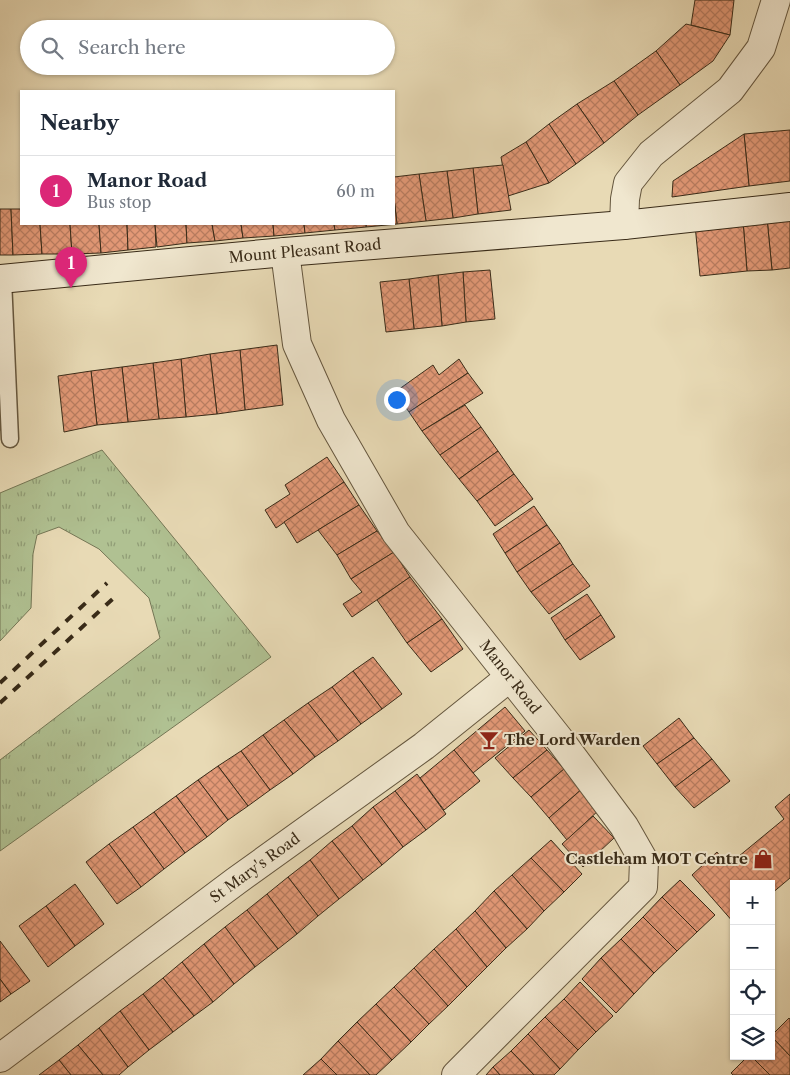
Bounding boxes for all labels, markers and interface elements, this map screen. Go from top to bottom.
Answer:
search box [20,20,395,75]
icon: search [38,34,66,62]
text: Search here [78,36,186,59]
text: Nearby [40,110,119,135]
text: Manor Road [87,169,207,192]
text: 1 [52,181,60,201]
text: 60 m [336,181,375,201]
text: Bus stop [87,192,151,212]
street label: Mount Pleasant Road [228,234,382,267]
pin: 1 [55,247,87,288]
your location [384,387,410,413]
street label: Manor Road [476,636,545,717]
bar icon: The Lord Warden [478,729,500,751]
place label: The Lord Warden [504,730,641,749]
street label: St Mary's Road [206,829,303,907]
shop icon: Castleham MOT Centre [752,848,774,870]
place label: Castleham MOT Centre [565,849,748,868]
map controls [730,880,775,1060]
button: + [730,880,775,925]
button: − [730,925,775,970]
button: locate [730,970,775,1015]
button: layers [730,1015,775,1060]

